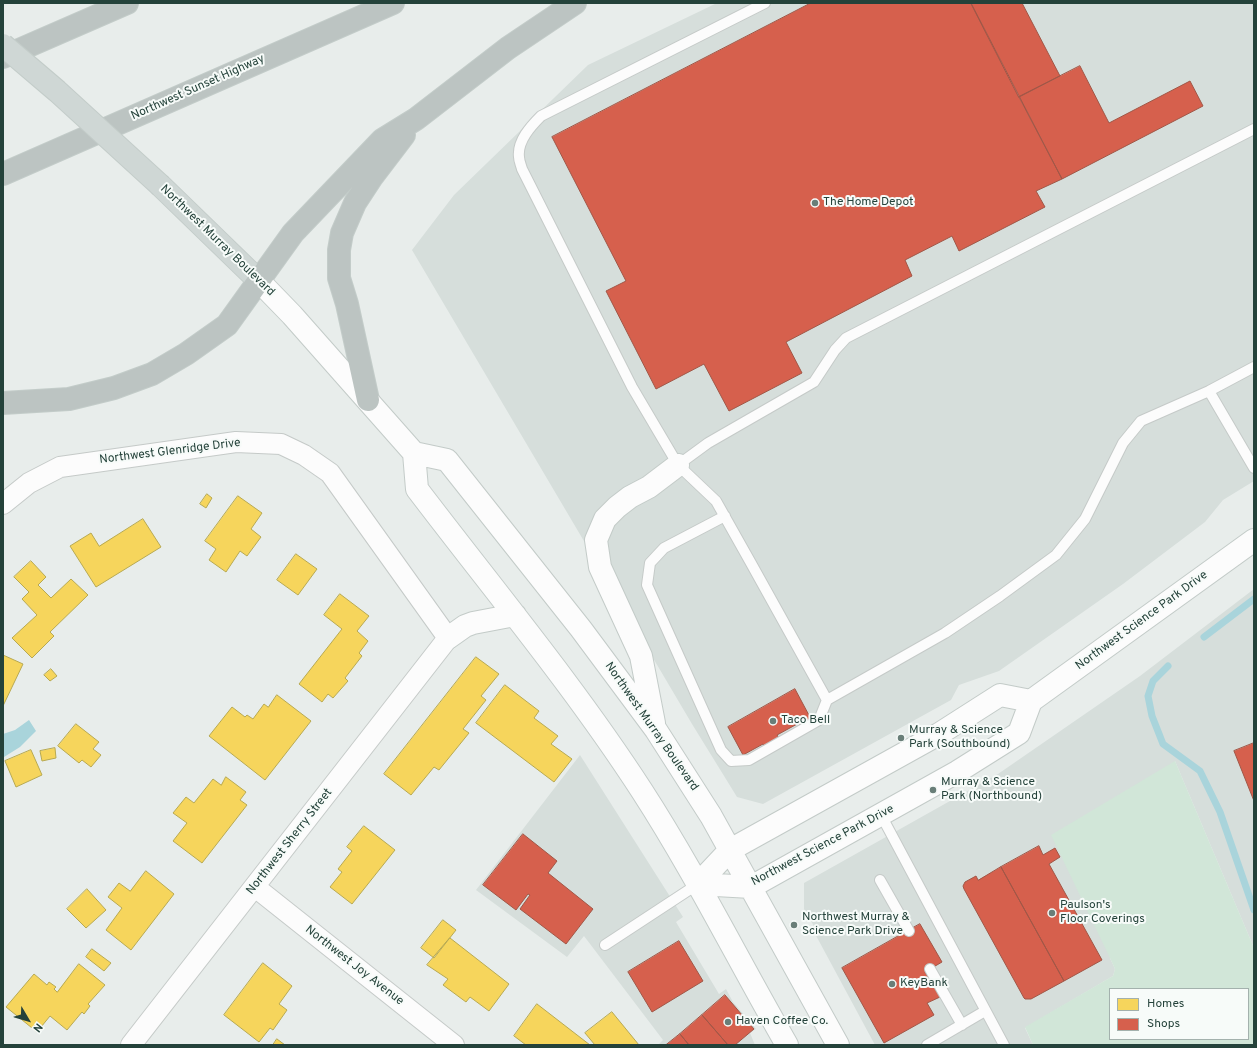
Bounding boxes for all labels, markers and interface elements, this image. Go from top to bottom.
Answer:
street label: Northwest Sunset Highway [129,52,267,124]
street label: Northwest Murray Boulevard [157,182,277,300]
place label: The Home Depot [823,196,914,210]
marker: The Home Depot [810,198,820,208]
street label: Northwest Glenridge Drive [99,436,241,468]
street label: Northwest Science Park Drive [1073,568,1211,674]
street label: Northwest Murray Boulevard [601,660,701,794]
place label: Taco Bell [781,714,830,728]
marker: Taco Bell [768,716,778,726]
place label: Murray & Science Park (Southbound) [909,724,1010,752]
marker: Murray & Science Park (Southbound) [896,733,906,743]
place label: Murray & Science Park (Northbound) [941,776,1042,804]
marker: Murray & Science Park (Northbound) [928,785,938,795]
street label: Northwest Sherry Street [244,786,336,898]
street label: Northwest Science Park Drive [749,802,897,890]
place label: Paulson's Floor Coverings [1060,899,1145,927]
marker: Paulson's Floor Coverings [1047,908,1057,918]
place label: Northwest Murray & Science Park Drive [802,911,910,939]
marker: Northwest Murray & Science Park Drive [789,920,799,930]
street label: Northwest Joy Avenue [302,923,406,1009]
place label: KeyBank [900,977,948,991]
marker: KeyBank [887,979,897,989]
legend [1109,988,1249,1040]
text: Homes [1147,996,1184,1012]
north arrow [8,1000,48,1040]
place label: Haven Coffee Co. [736,1015,828,1029]
text: Shops [1147,1016,1180,1032]
marker: Haven Coffee Co. [723,1017,733,1027]
text: N [30,1020,45,1035]

